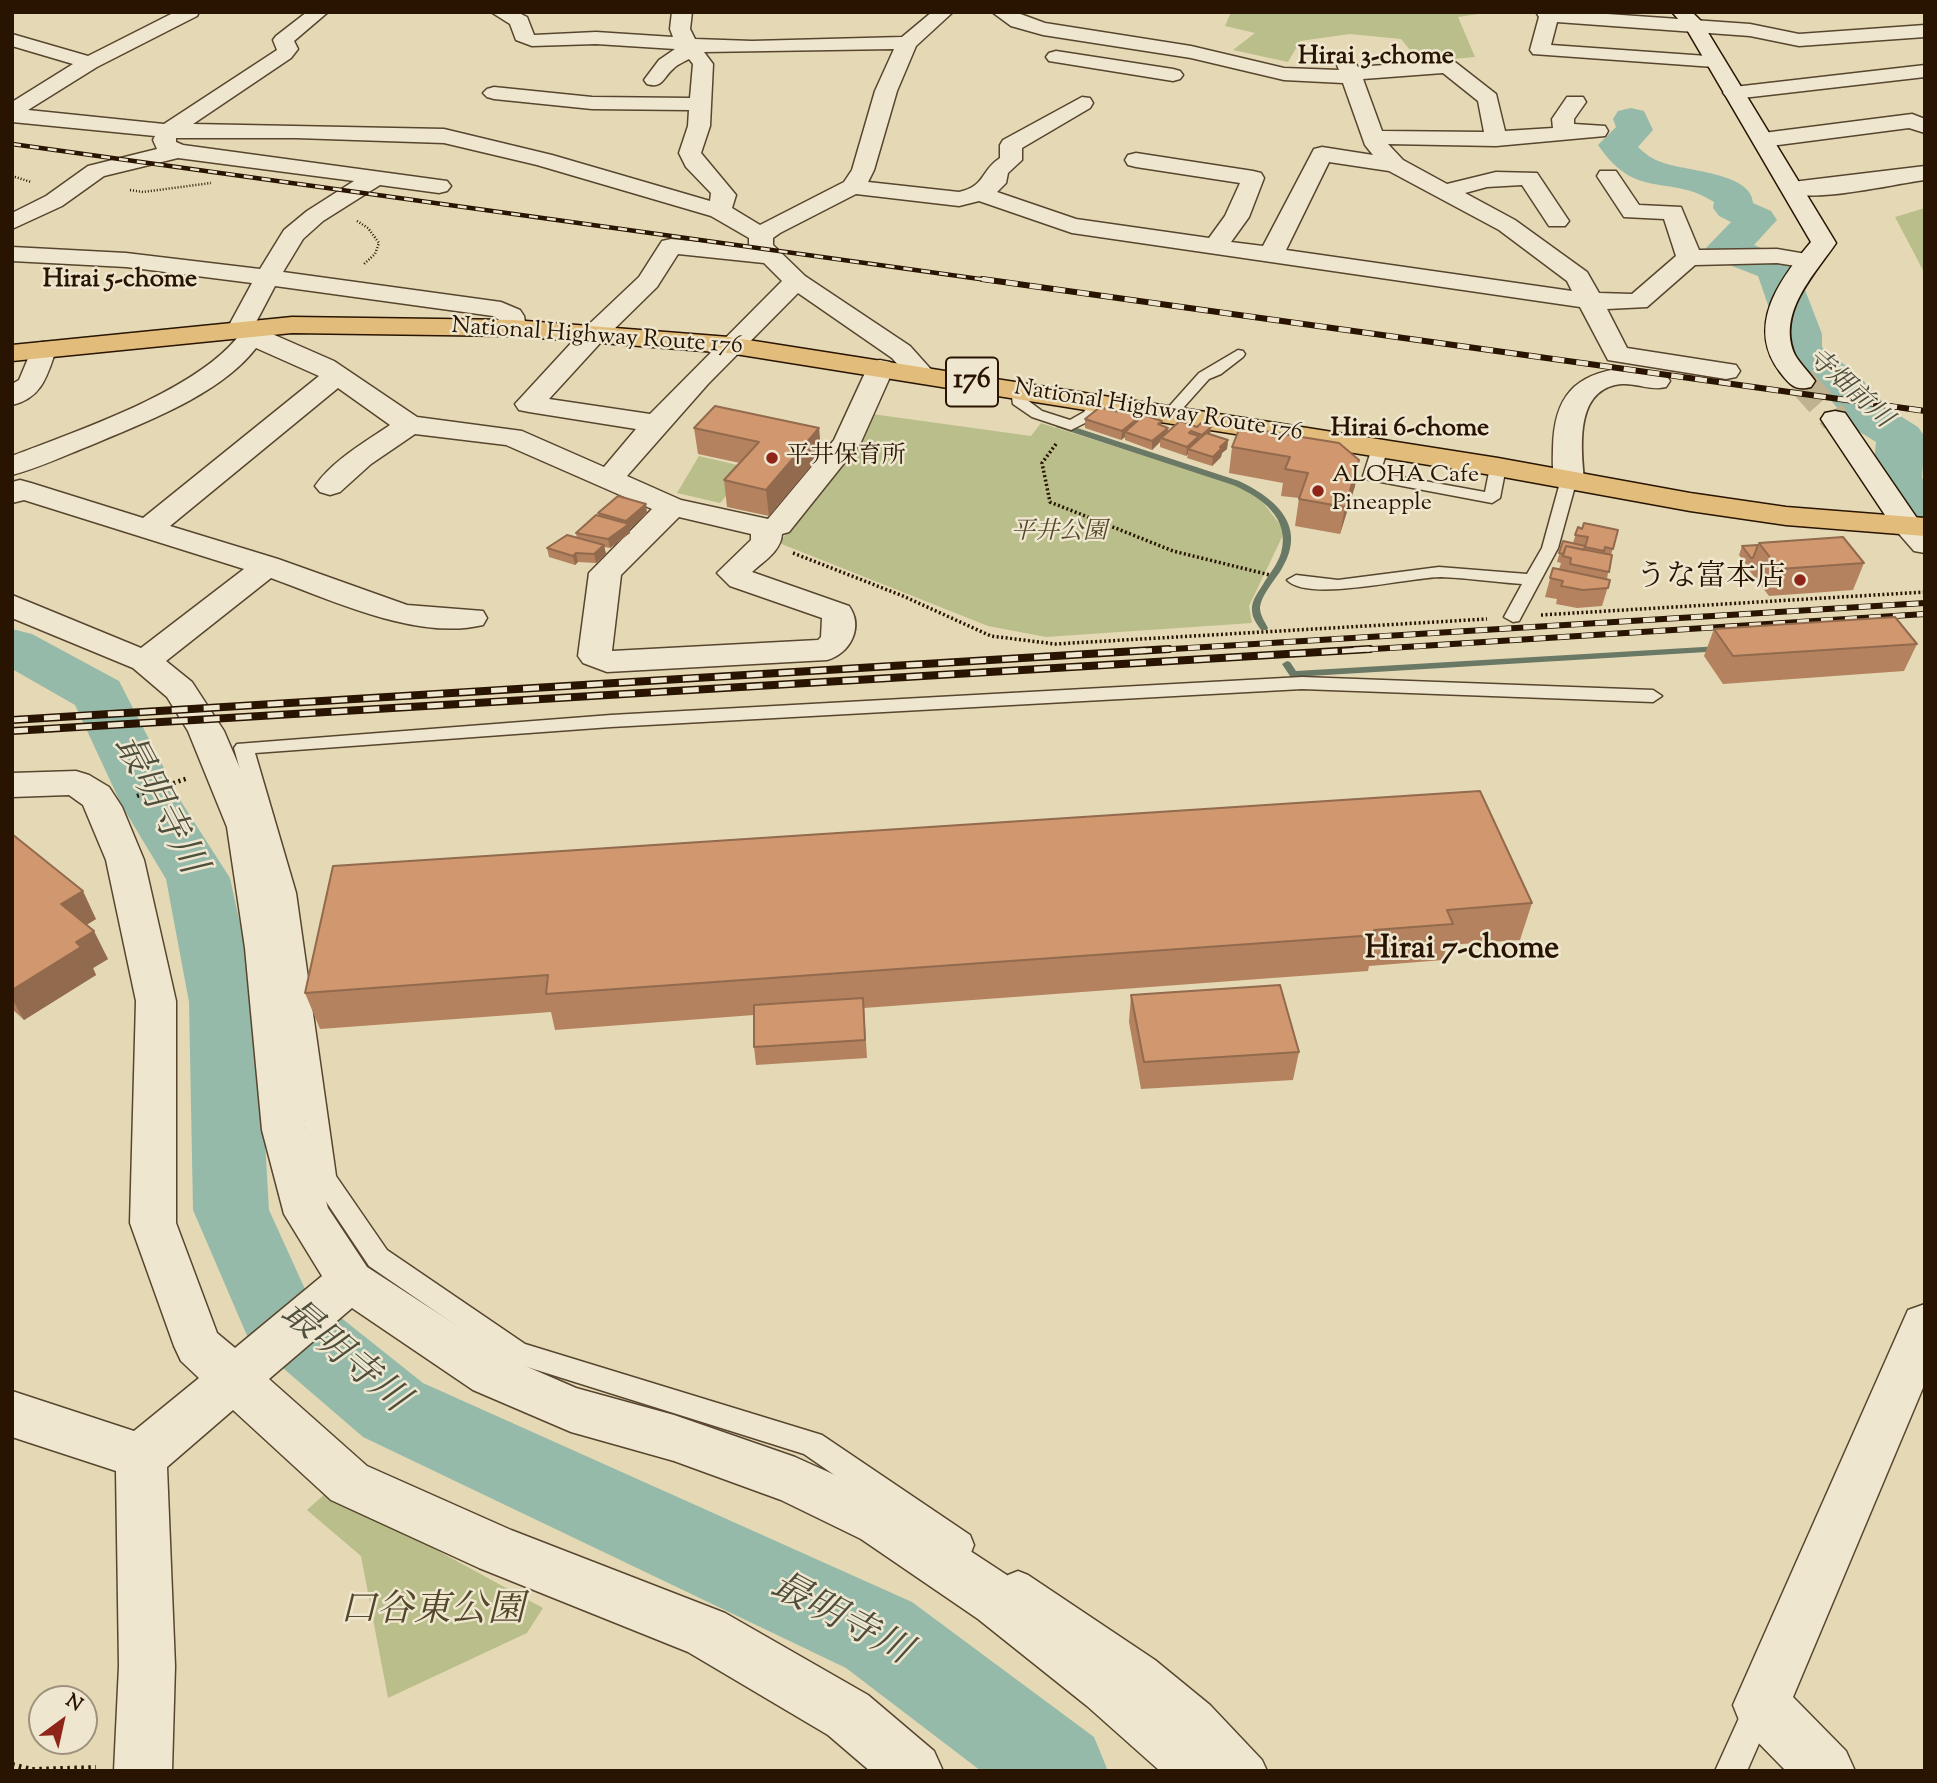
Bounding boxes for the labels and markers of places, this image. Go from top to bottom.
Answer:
place label: 平井保育所 [786,444,906,472]
marker: 平井保育所 [764,450,780,466]
place label: ALOHA Cafe Pineapple [1332,463,1479,519]
marker: ALOHA Cafe Pineapple [1310,483,1326,499]
place label: うな富本店 [1636,562,1786,598]
marker: うな富本店 [1792,572,1808,588]

